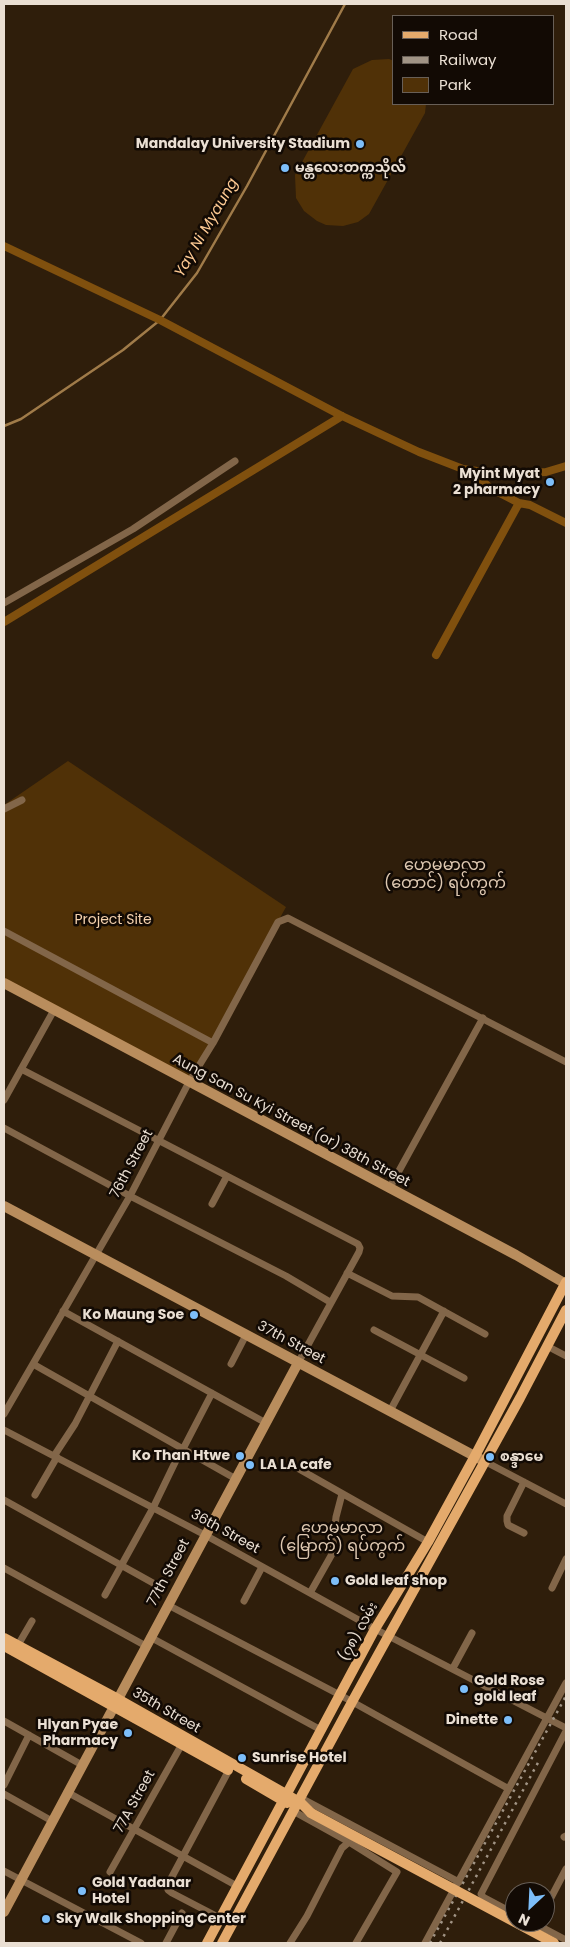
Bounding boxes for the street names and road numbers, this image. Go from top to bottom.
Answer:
street label: Aung San Su Kyi Street (or) 38th Street [169,1051,413,1191]
street label: 76th Street [107,1127,157,1201]
street label: 37th Street [254,1318,328,1368]
street label: 36th Street [188,1506,262,1558]
street label: 77th Street [144,1536,194,1610]
street label: (၇၈) လမ်း [336,1600,382,1664]
street label: 35th Street [129,1685,203,1737]
street label: 77A Street [111,1768,159,1836]

